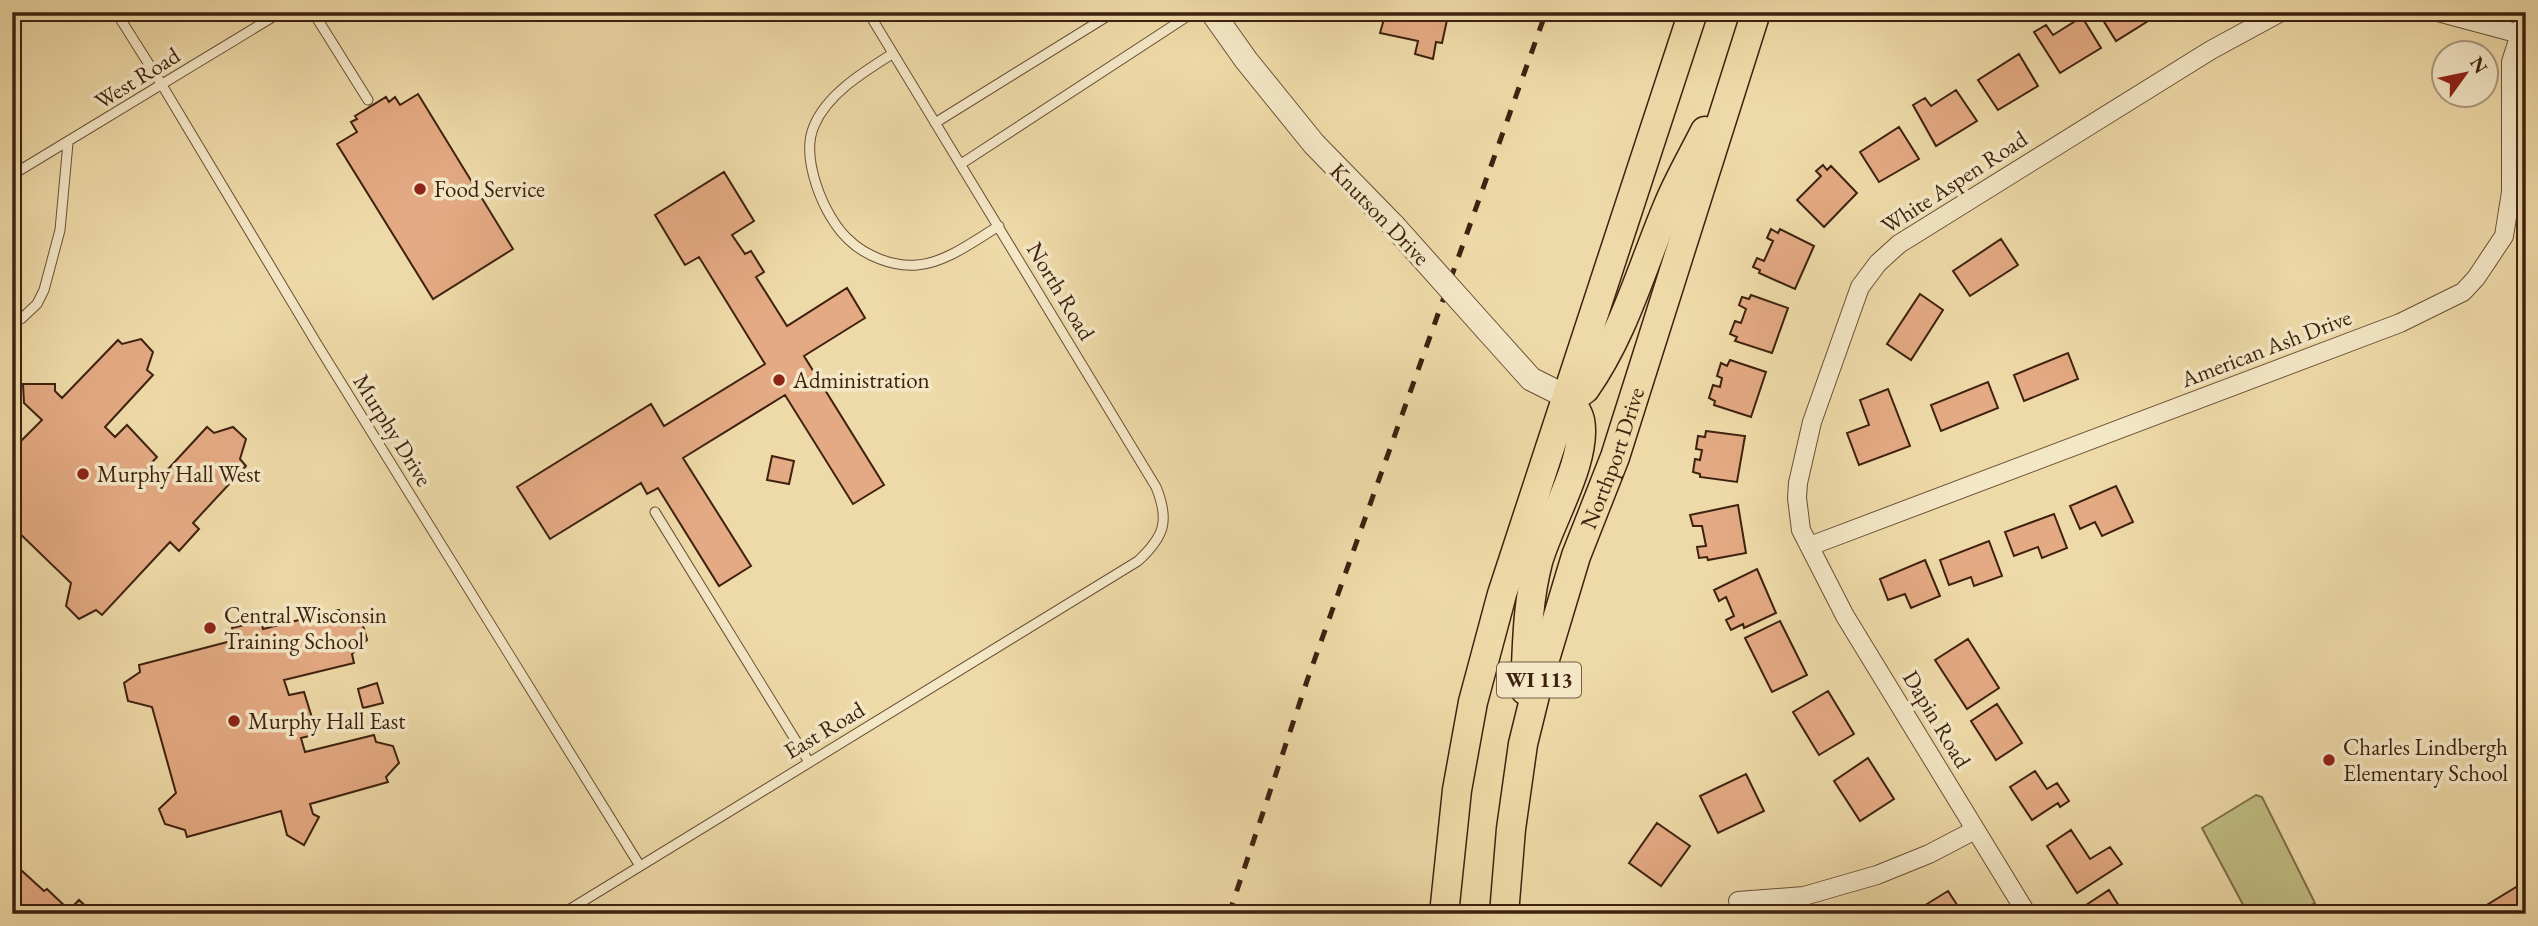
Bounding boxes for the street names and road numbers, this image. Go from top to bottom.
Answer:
street label: West Road [89,40,186,116]
street label: White Aspen Road [1875,123,2033,240]
street label: Knutson Drive [1323,156,1437,272]
street label: North Road [1020,237,1102,346]
street label: American Ash Drive [2176,302,2355,395]
street label: Murphy Drive [347,368,439,492]
street label: Northport Drive [1573,384,1651,533]
road number: WI 113 [1497,662,1581,698]
street label: Dapin Road [1896,665,1978,774]
street label: East Road [778,694,870,766]

